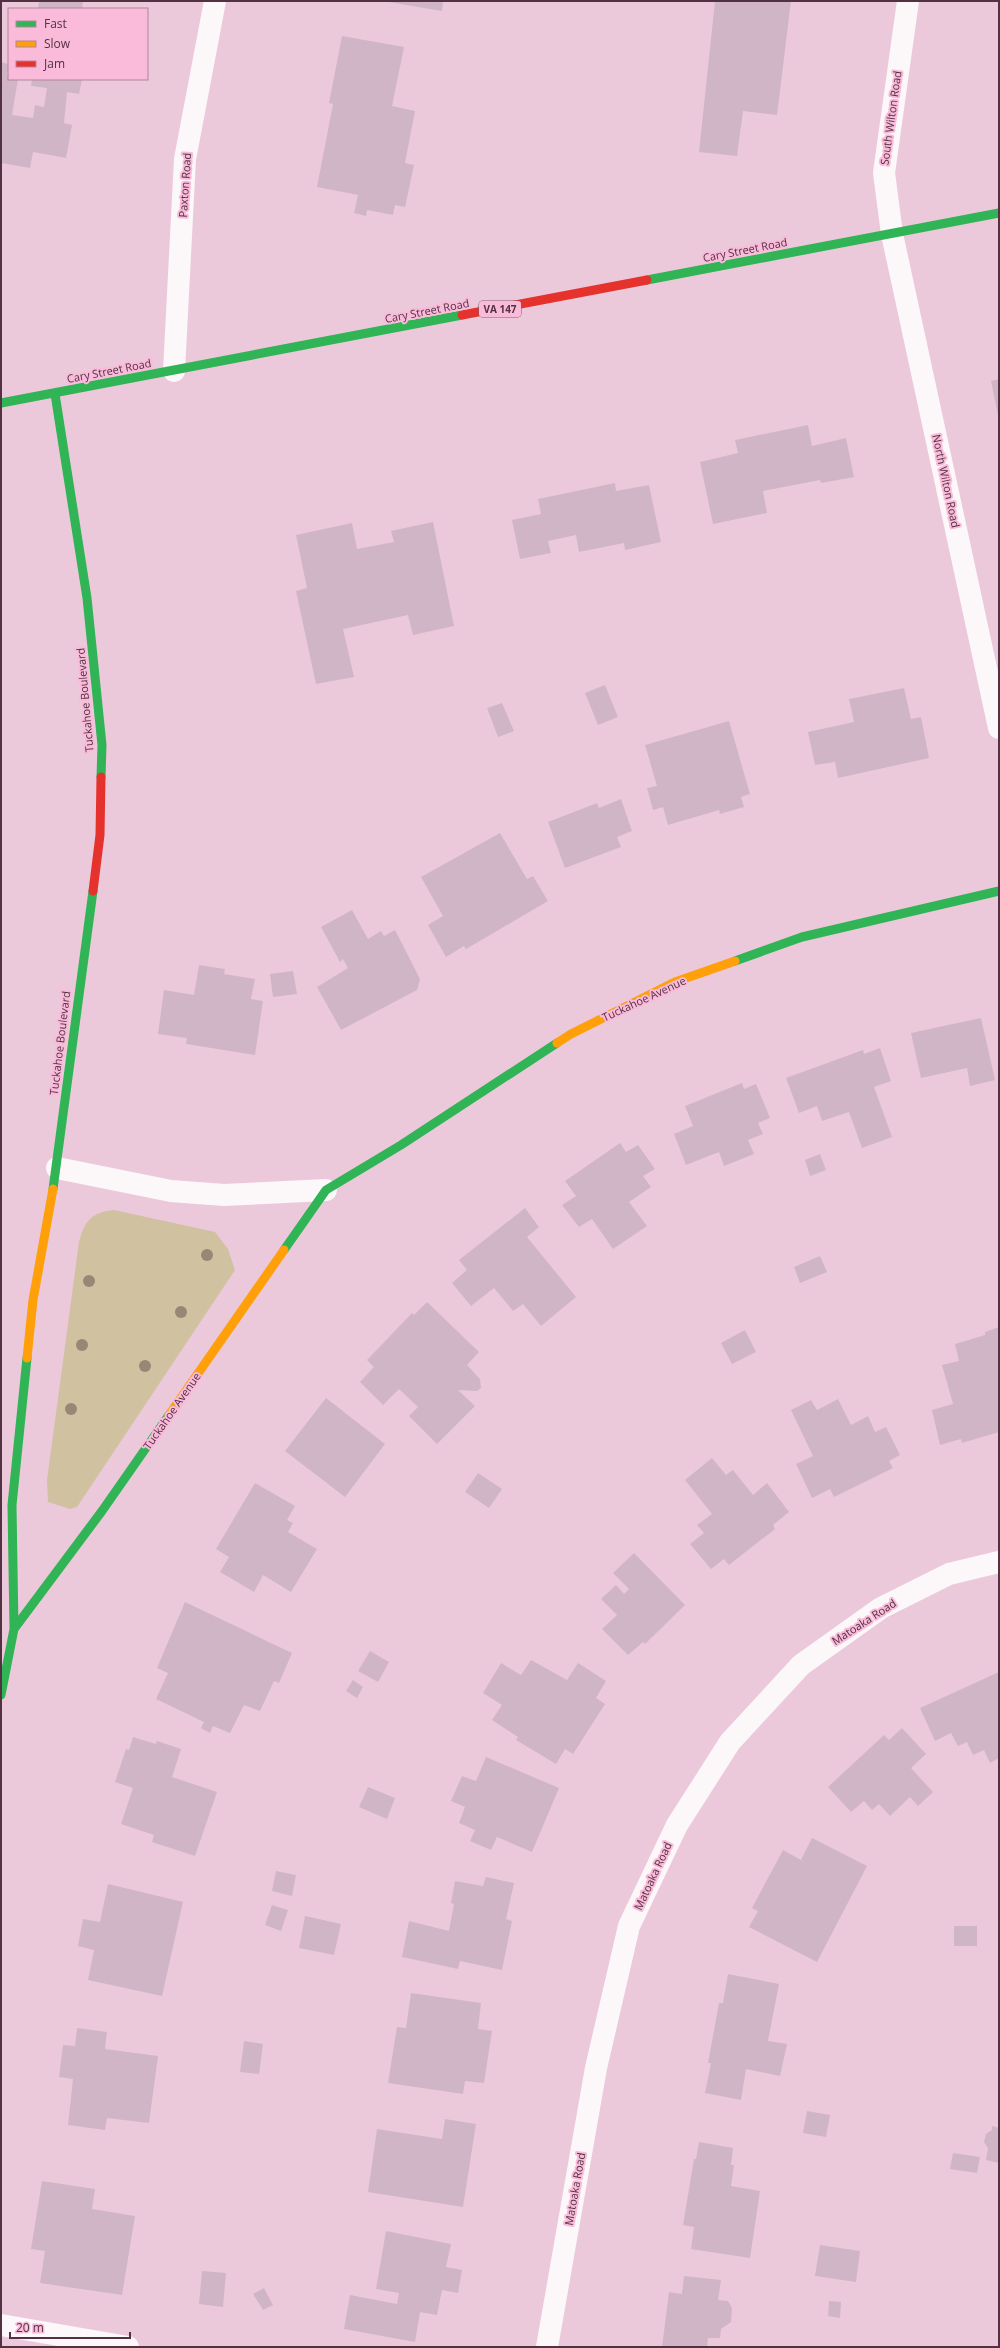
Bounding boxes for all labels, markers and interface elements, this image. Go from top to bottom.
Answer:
legend [8,8,148,80]
text: Fast [44,15,67,32]
text: Slow [44,35,71,52]
text: Jam [43,55,65,72]
street label: South Wilton Road [876,70,905,166]
street label: Paxton Road [175,152,194,218]
street label: Cary Street Road [701,234,788,265]
street label: Cary Street Road [383,295,470,326]
road number: VA 147 [479,301,521,317]
street label: Cary Street Road [65,355,152,386]
street label: North Wilton Road [929,433,964,529]
street label: Tuckahoe Boulevard [72,647,97,753]
street label: Tuckahoe Avenue [600,973,688,1025]
street label: Tuckahoe Boulevard [46,990,73,1096]
street label: Tuckahoe Avenue [139,1369,204,1452]
street label: Matoaka Road [829,1595,899,1648]
street label: Matoaka Road [630,1839,675,1912]
street label: Matoaka Road [561,2151,588,2226]
scale bar [10,2314,130,2340]
text: 20 m [16,2319,44,2336]

